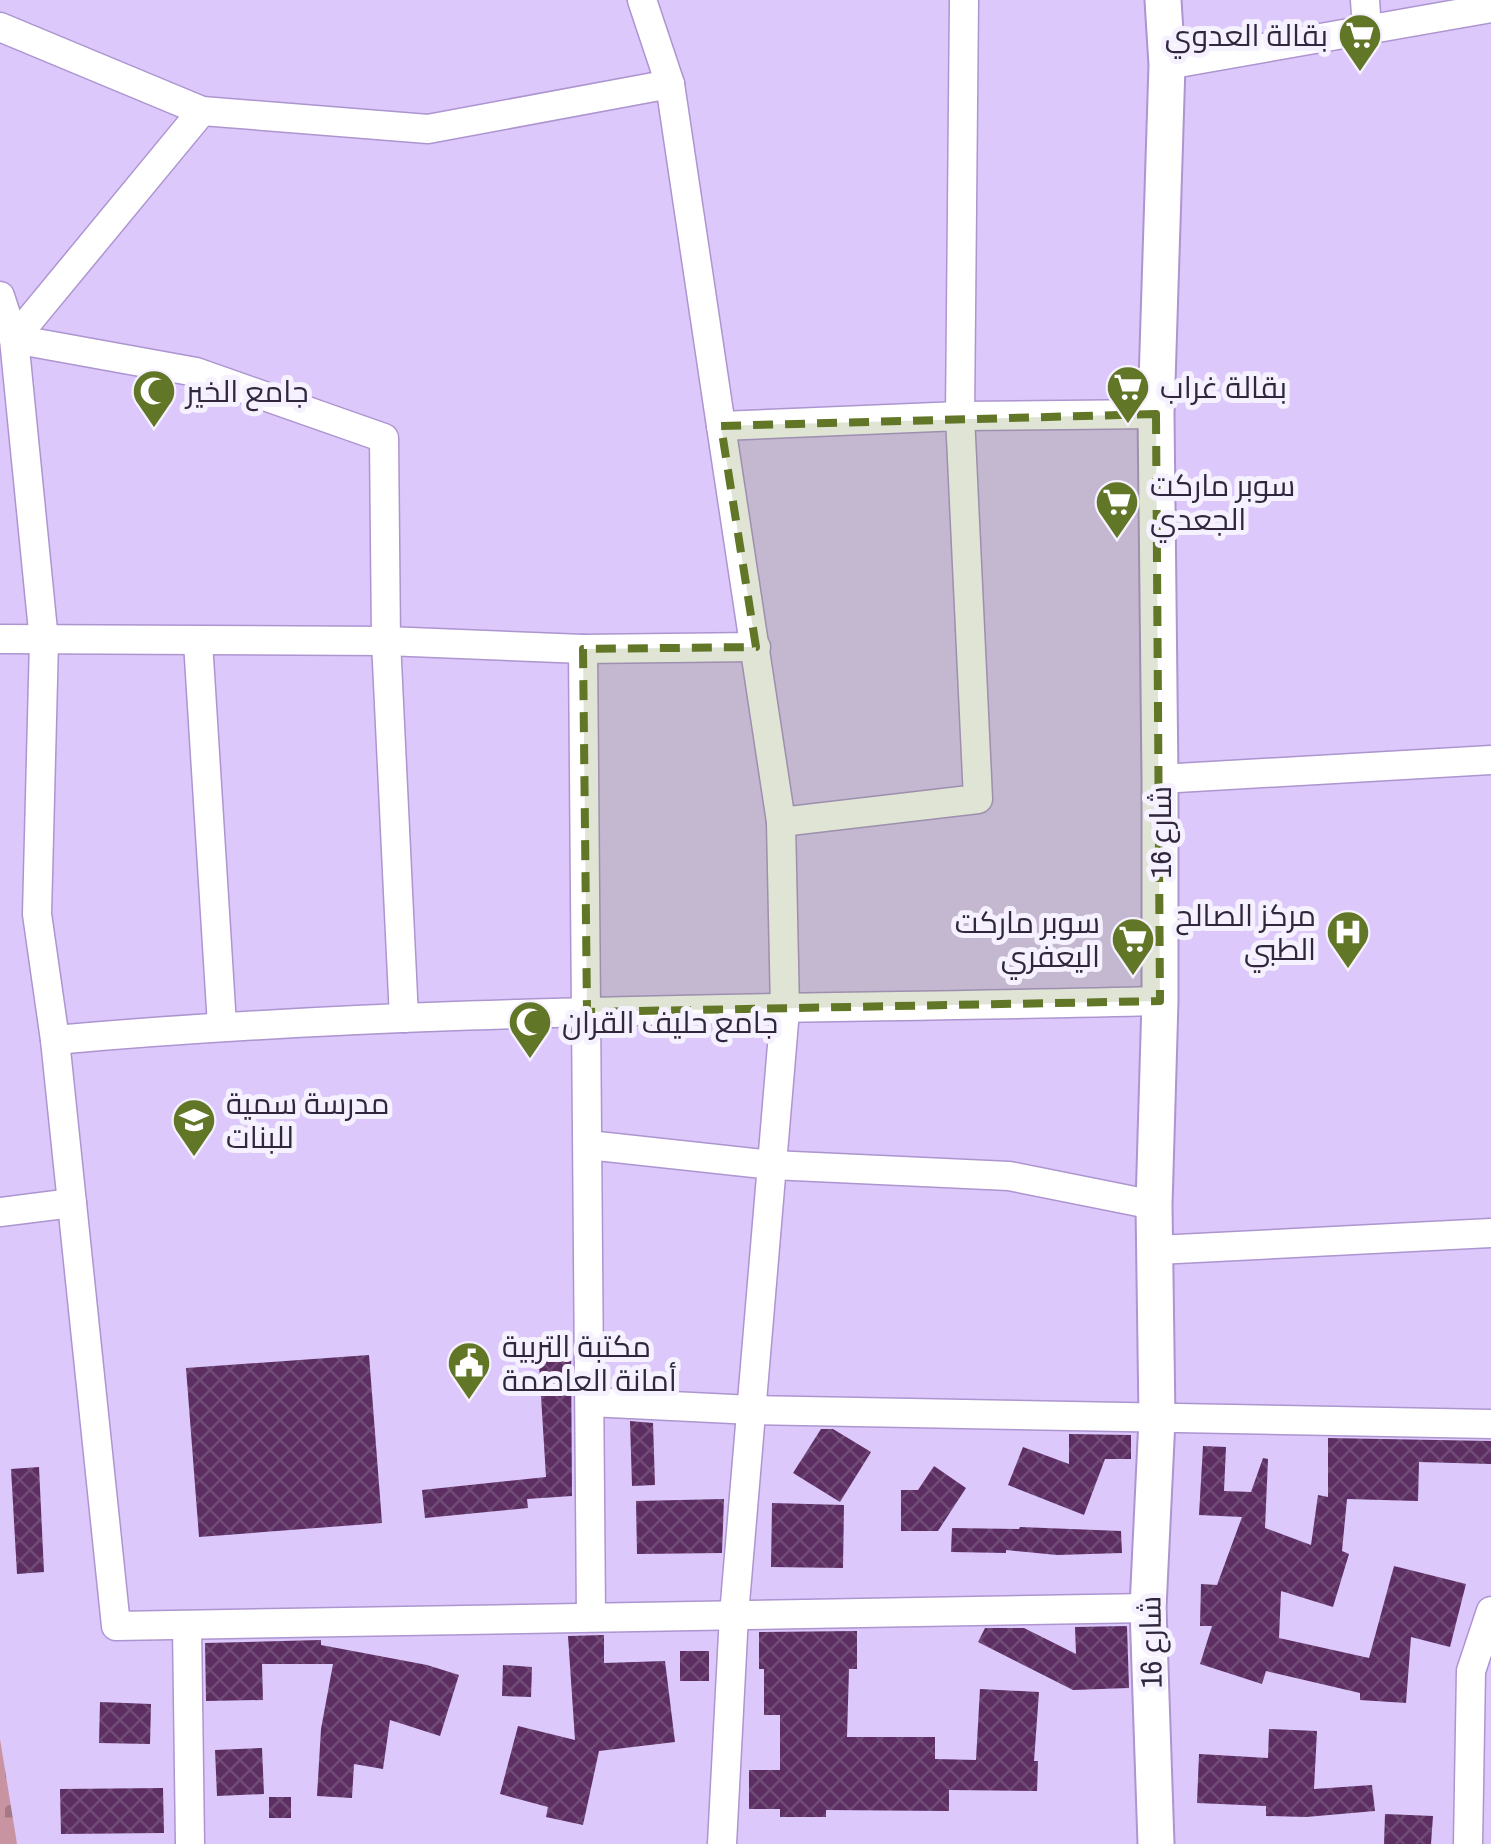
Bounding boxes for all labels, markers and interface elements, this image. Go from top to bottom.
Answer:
supermarket icon: بقالة العدوي [1337,12,1383,73]
place label: بقالة العدوي [1165,15,1328,59]
supermarket icon: بقالة غراب [1105,364,1151,425]
place label: بقالة غراب [1160,367,1287,407]
mosque icon: جامع الخير [131,368,177,429]
place label: جامع الخير [184,371,309,412]
place label: سوبر ماركت الجعدي [1150,465,1295,543]
supermarket icon: سوبر ماركت الجعدي [1094,479,1140,540]
street label: شارع 16 [1140,786,1181,878]
place label: مركز الصالح الطبي [1175,895,1316,973]
place label: سوبر ماركت اليعفري [955,902,1100,980]
hospital icon: مركز الصالح الطبي [1325,909,1371,970]
supermarket icon: سوبر ماركت اليعفري [1110,916,1156,977]
mosque icon: جامع حليف القران [507,999,553,1060]
place label: جامع حليف القران [562,1002,778,1043]
place label: مدرسة سمية للبنات [226,1083,389,1157]
school or university icon: مدرسة سمية للبنات [171,1097,217,1158]
place label: مكتبة التربية أمانة العاصمة [502,1326,677,1400]
public building icon: مكتبة التربية أمانة العاصمة [446,1340,492,1401]
street label: شارع 16 [1129,1595,1172,1689]

